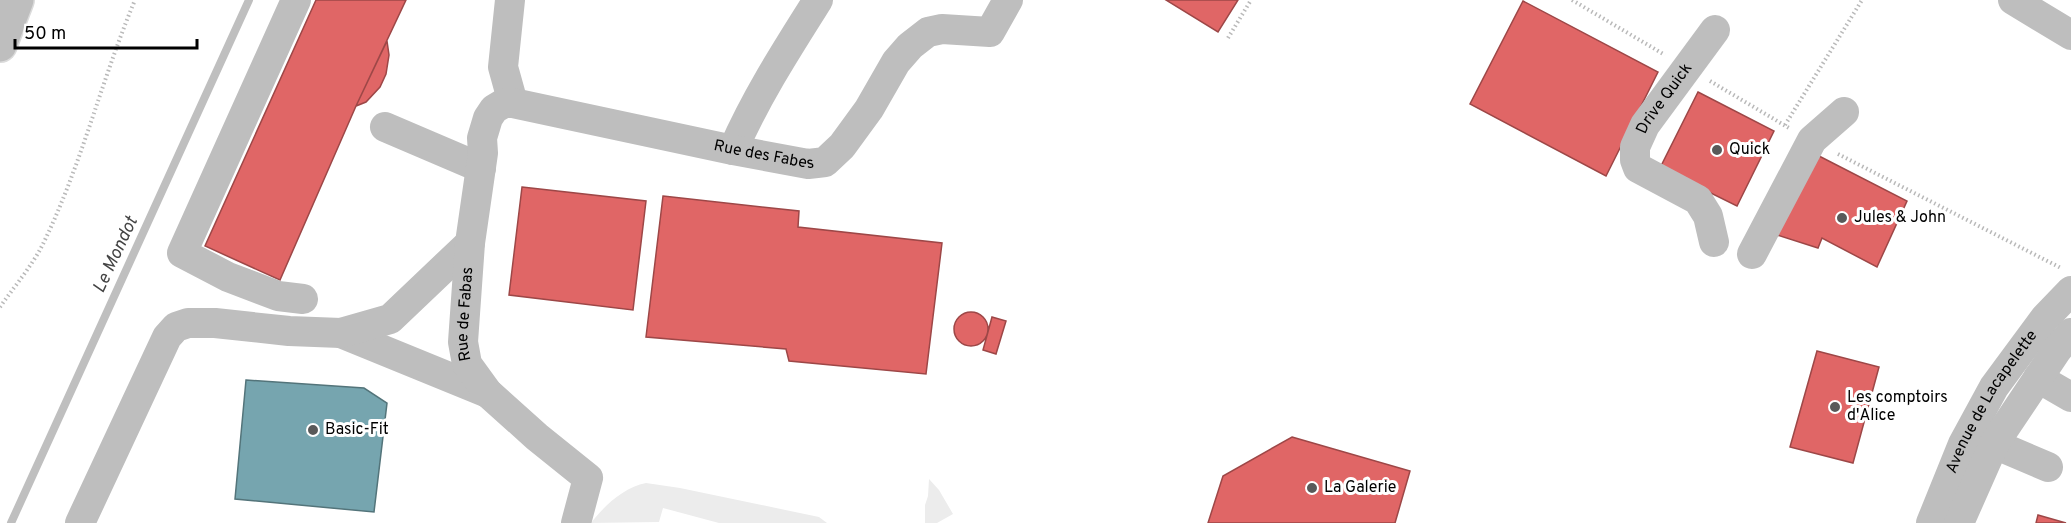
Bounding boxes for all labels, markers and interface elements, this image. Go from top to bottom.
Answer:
scale bar [15,12,196,50]
text: 50 m [24,23,66,46]
street label: Drive Quick [1632,59,1697,137]
street label: Rue des Fabes [712,136,815,174]
place label: Quick [1729,140,1770,160]
marker: Quick [1710,143,1724,157]
place label: Jules & John [1854,208,1946,228]
marker: Jules & John [1835,211,1849,225]
water label: Le Mondot [88,212,144,297]
street label: Rue de Fabas [453,266,478,363]
street label: Avenue de Lacapelette [1942,327,2042,477]
place label: Les comptoirs d'Alice [1847,388,1948,426]
marker: Les comptoirs d'Alice [1828,400,1842,414]
place label: Basic-Fit [325,420,389,440]
marker: Basic-Fit [306,423,320,437]
place label: La Galerie [1324,478,1396,498]
marker: La Galerie [1305,481,1319,495]

